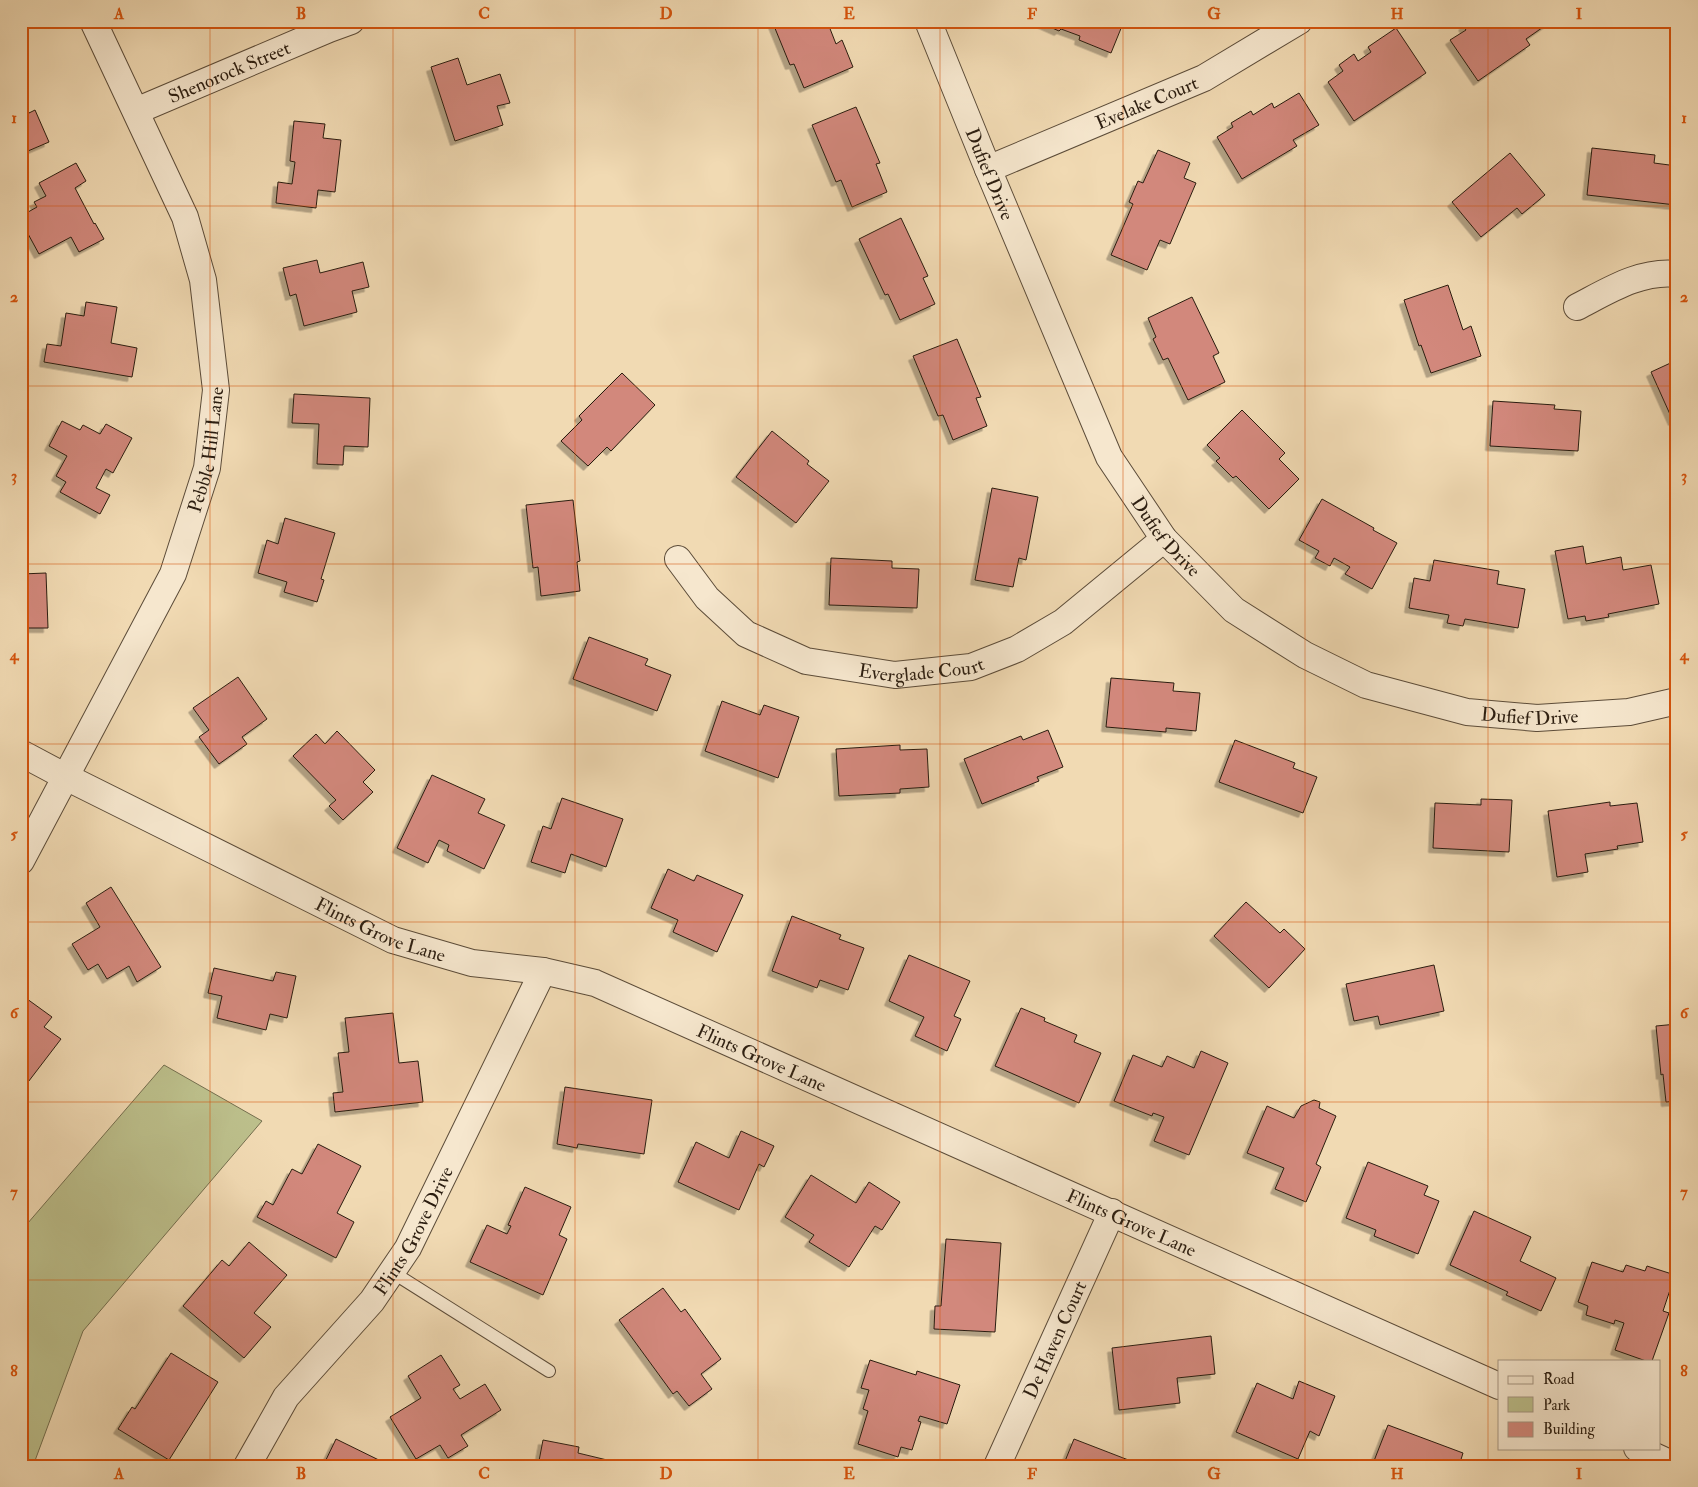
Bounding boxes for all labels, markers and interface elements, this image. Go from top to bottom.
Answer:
text: A [113,4,125,24]
text: B [296,4,306,24]
text: C [478,4,490,24]
text: D [659,4,673,24]
text: E [843,4,855,24]
text: F [1027,4,1037,24]
text: G [1207,4,1221,24]
text: H [1390,4,1404,24]
text: I [1576,4,1583,24]
street label: Shenorock Street [165,36,294,109]
street label: Evelake Court [1092,71,1202,135]
text: 1 [11,108,17,128]
text: 1 [1681,108,1687,128]
street label: Dufief Drive [960,125,1019,224]
text: 2 [10,287,18,307]
text: 2 [1680,287,1688,307]
street label: Pebble Hill Lane [183,386,229,516]
text: 3 [11,466,17,486]
text: 3 [1681,466,1687,486]
street label: Dufief Drive [1126,492,1206,582]
text: 4 [9,645,20,665]
text: 4 [1679,645,1690,665]
street label: Everglade Court [857,652,988,688]
street label: Dufief Drive [1480,702,1579,731]
text: 5 [10,824,18,844]
text: 5 [1680,824,1688,844]
street label: Flints Grove Lane [311,892,448,968]
text: 6 [10,1003,20,1023]
text: 6 [1680,1003,1690,1023]
street label: Flints Grove Lane [693,1019,830,1098]
street label: Flints Grove Drive [369,1163,459,1300]
text: 7 [10,1182,18,1202]
text: 7 [1680,1182,1688,1202]
street label: Flints Grove Lane [1063,1184,1200,1263]
street label: De Haven Court [1018,1277,1092,1402]
legend [1498,1360,1660,1450]
text: 8 [10,1361,18,1381]
text: 8 [1680,1361,1688,1381]
text: Road [1543,1370,1575,1389]
text: Park [1543,1396,1570,1415]
text: Building [1543,1420,1595,1439]
text: A [113,1464,125,1484]
text: B [296,1464,306,1484]
text: C [478,1464,490,1484]
text: D [659,1464,673,1484]
text: E [843,1464,855,1484]
text: F [1027,1464,1037,1484]
text: G [1207,1464,1221,1484]
text: H [1390,1464,1404,1484]
text: I [1576,1464,1583,1484]

